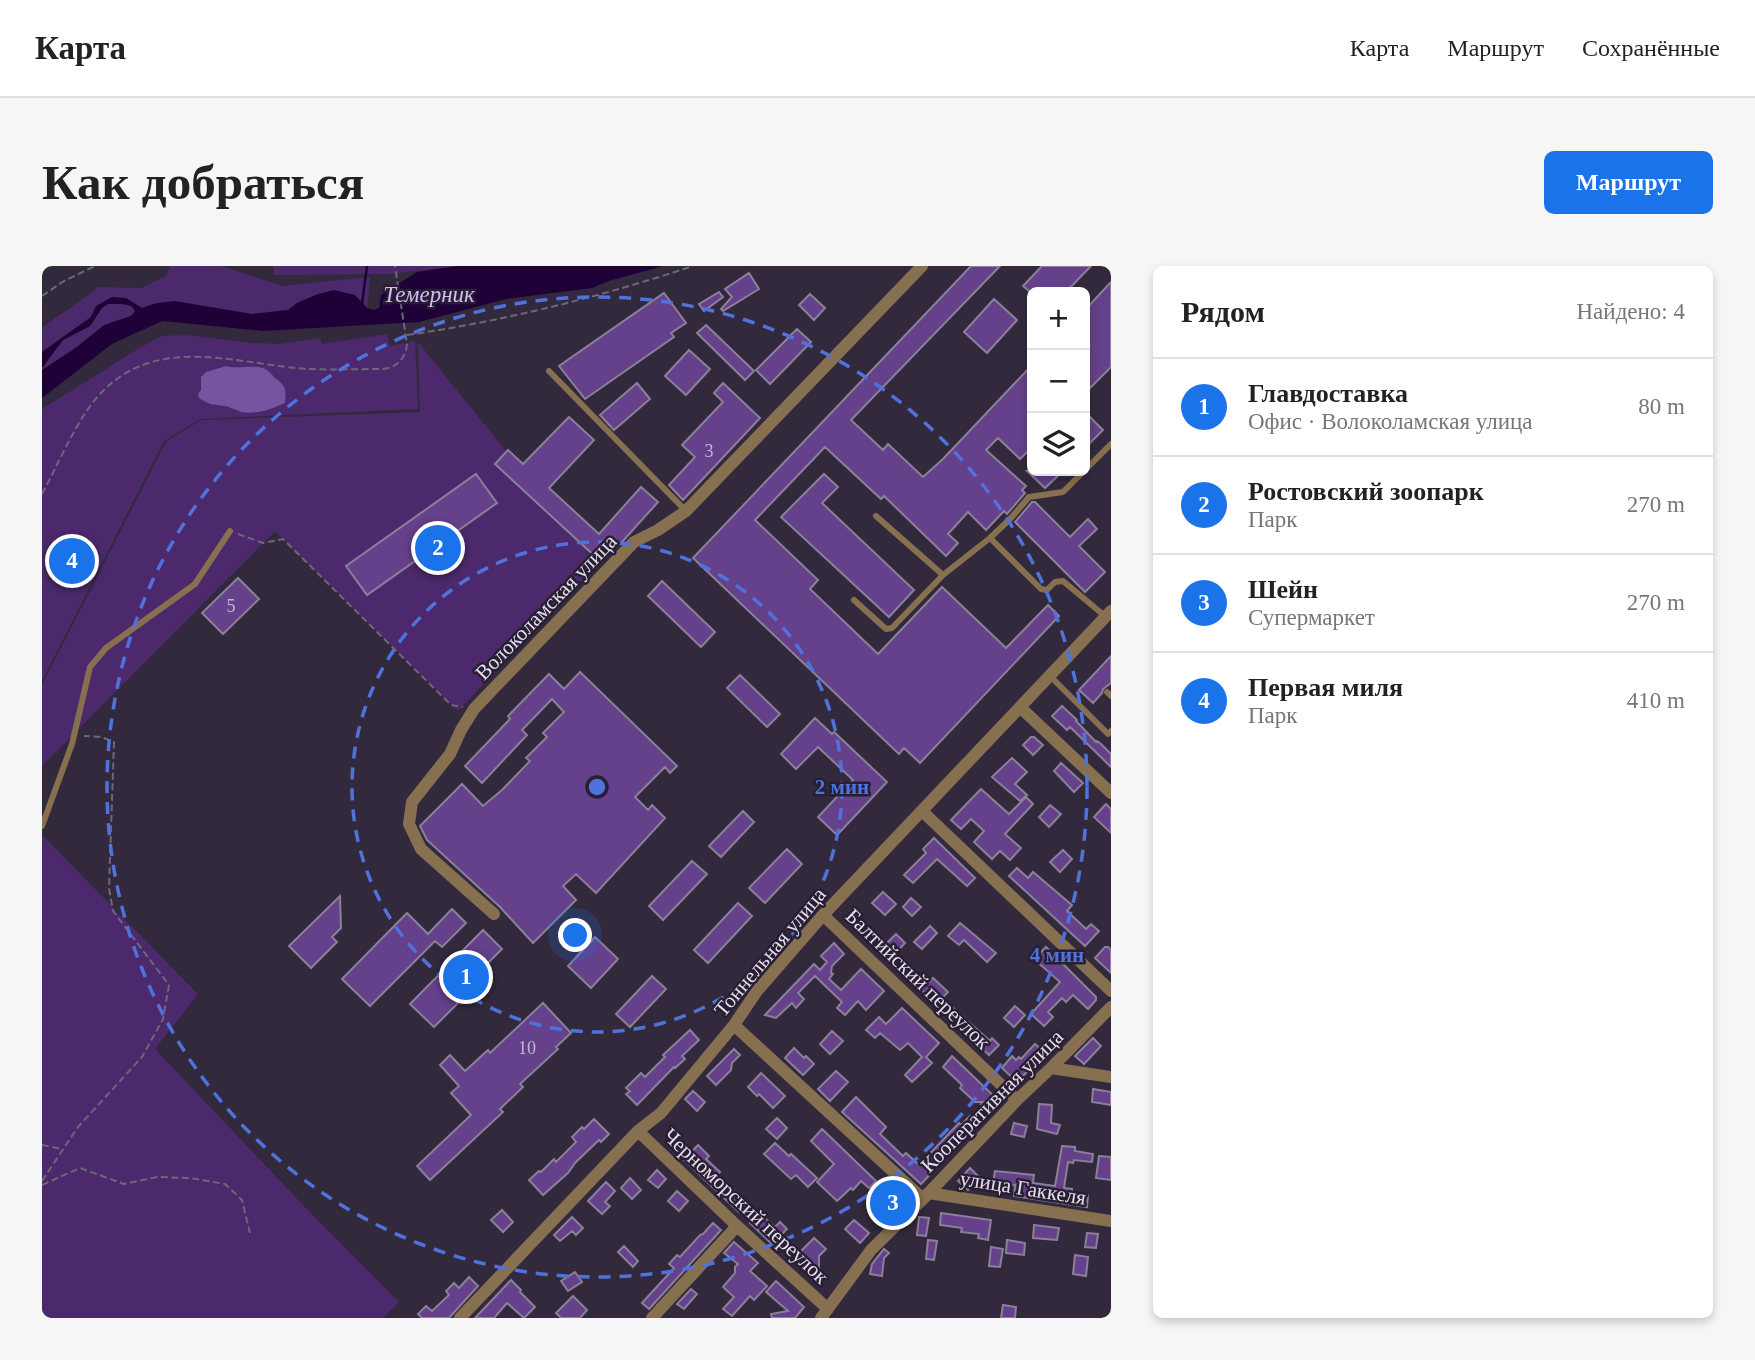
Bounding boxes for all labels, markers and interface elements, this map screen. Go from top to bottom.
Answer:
text: Карта [35,30,126,66]
text: Карта [1350,35,1409,61]
text: Маршрут [1447,35,1544,61]
text: Сохранённые [1582,35,1720,61]
button: Маршрут [1544,151,1713,214]
text: Как добраться [42,155,364,210]
water label: Темерник [383,282,475,307]
map controls [1027,287,1090,476]
button: + [1027,287,1090,350]
text: Рядом [1181,295,1265,328]
text: Найдено: 4 [1577,299,1685,324]
button: − [1027,350,1090,413]
text: Главдоставка [1248,379,1408,408]
text: 1 [1198,394,1210,419]
text: 80 m [1638,394,1685,419]
text: Офис · Волоколамская улица [1248,409,1533,434]
button: layers [1027,413,1090,476]
house number: 3 [705,441,714,461]
text: Ростовский зоопарк [1248,477,1484,506]
text: 2 [1198,492,1210,517]
text: 270 m [1627,492,1685,517]
text: Парк [1248,507,1298,532]
pin: 2 [415,522,461,574]
street label: Волоколамская улица [470,529,622,685]
pin: 4 [49,535,95,587]
text: Шейн [1248,575,1318,604]
text: 3 [1198,590,1210,615]
text: 270 m [1627,590,1685,615]
house number: 5 [227,596,236,616]
text: Супермаркет [1248,605,1375,630]
text: Первая миля [1248,673,1403,702]
text: 4 [1198,688,1210,713]
text: 410 m [1627,688,1685,713]
text: Парк [1248,703,1298,728]
centre of rings [585,775,609,799]
text: 2 мин [815,775,869,799]
street label: Тоннельная улица [709,882,831,1021]
street label: Балтийский переулок [841,904,996,1055]
your location [558,918,592,952]
text: 4 мин [1030,943,1084,967]
pin: 1 [443,951,489,1003]
street label: Кооперативная улица [916,1024,1069,1177]
house number: 10 [518,1038,536,1058]
street label: Черноморский переулок [658,1123,834,1289]
street label: улица Гаккеля [958,1166,1088,1210]
pin: 3 [870,1177,916,1229]

